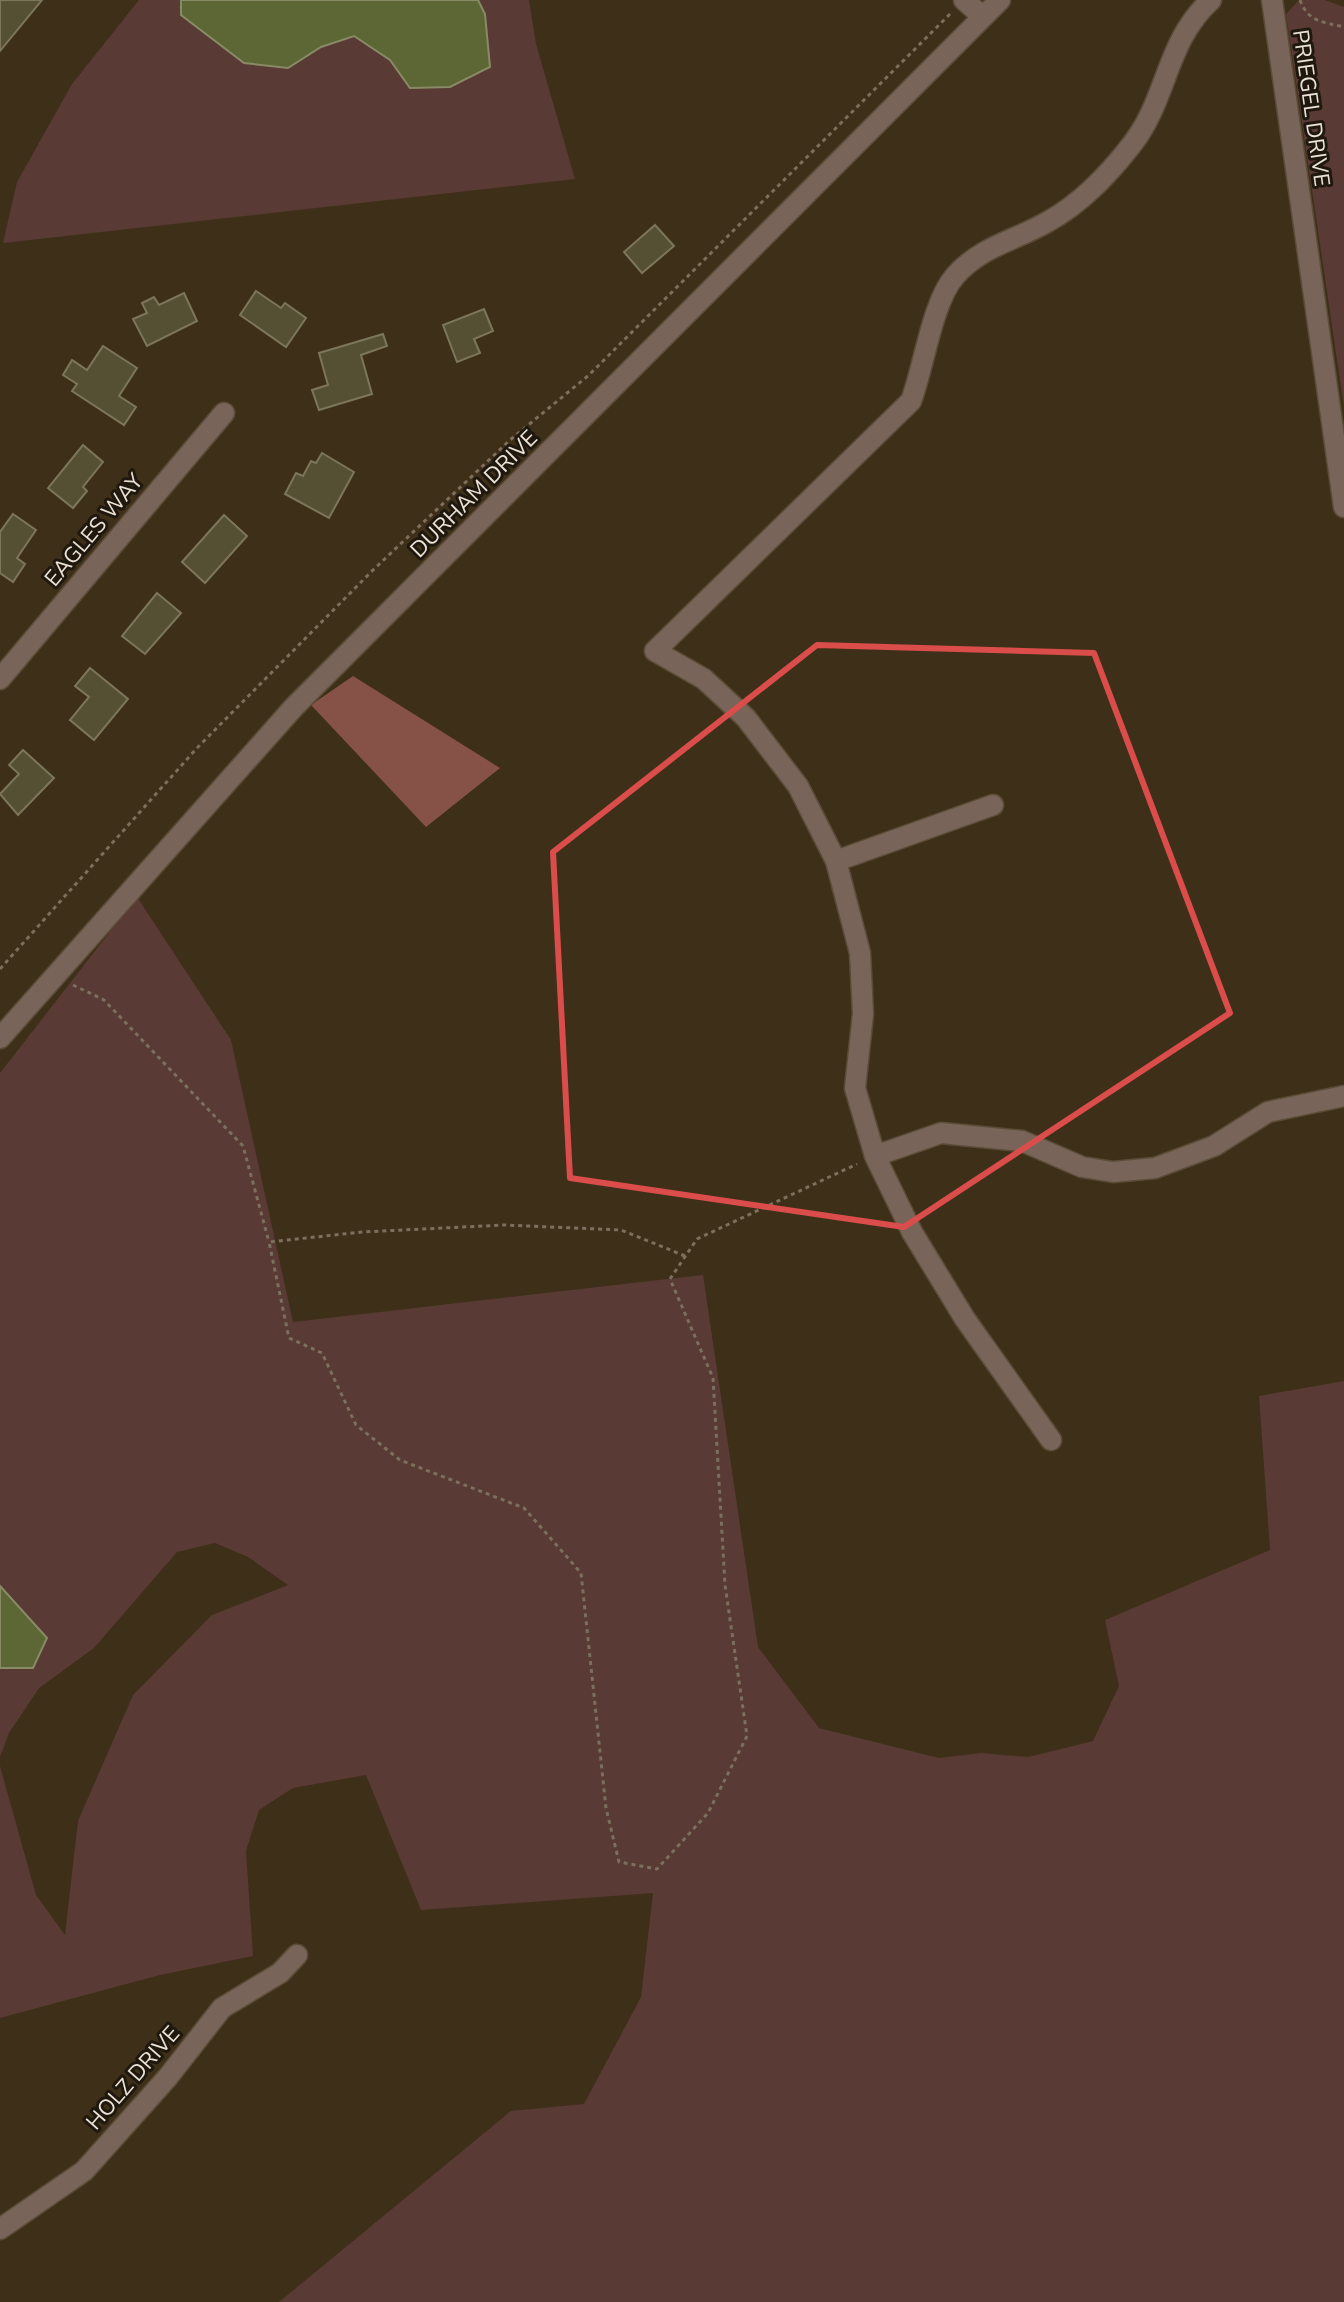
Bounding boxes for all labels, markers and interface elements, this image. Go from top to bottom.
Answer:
street label: PRIEGEL DRIVE [1285,28,1337,188]
street label: DURHAM DRIVE [404,424,544,564]
street label: EAGLES WAY [38,467,151,593]
street label: HOLZ DRIVE [79,2020,187,2136]

